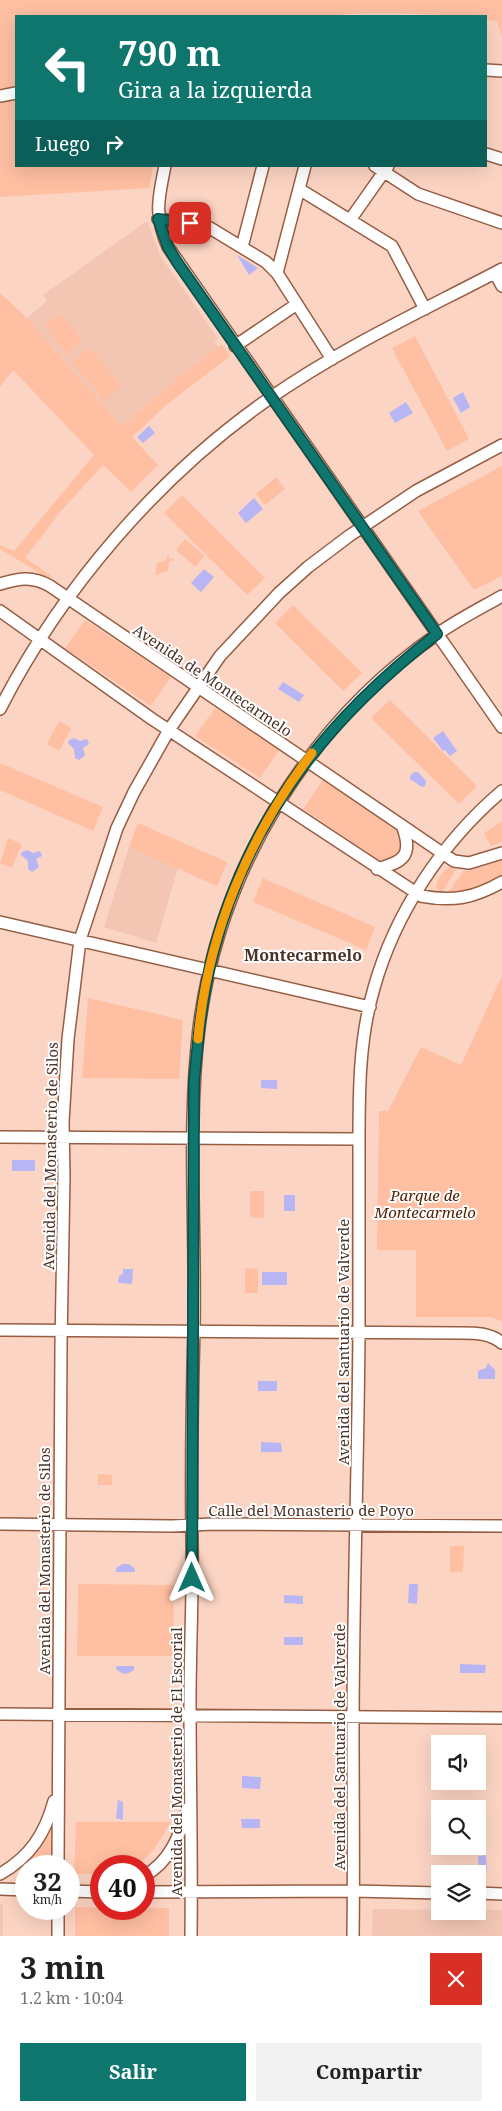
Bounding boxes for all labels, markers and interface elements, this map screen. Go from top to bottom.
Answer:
text: 790 m [118,29,221,76]
icon: left [35,35,100,100]
text: Gira a la izquierda [118,74,313,104]
icon: right [100,130,128,158]
text: Luego [35,131,90,157]
pin [169,202,211,244]
icon: arrive [176,209,204,237]
street label: Avenida de Montecarmelo [130,619,296,741]
district label: Montecarmelo [244,944,362,966]
street label: Avenida del Monasterio de Silos [38,1042,62,1270]
park label: Parque de Montecarmelo [373,1185,476,1222]
street label: Avenida del Santuario de Valverde [333,1219,353,1465]
street label: Avenida del Monasterio de Silos [34,1447,54,1675]
street label: Calle del Monasterio de Poyo [208,1500,414,1520]
position arrow [165,1551,217,1603]
street label: Avenida del Santuario de Valverde [329,1624,349,1870]
street label: Avenida del Monasterio de El Escorial [166,1627,186,1897]
map controls [431,1735,486,1920]
button: sound [431,1735,486,1790]
button: search [431,1800,486,1855]
speed limit sign: 40 [90,1855,155,1920]
text: 32 [33,1864,62,1898]
button: layers [431,1865,486,1920]
text: km/h [33,1891,62,1908]
text: 3 min [20,1947,105,1988]
button: close [430,1953,482,2005]
text: 1.2 km · 10:04 [20,1987,123,2009]
button: Salir [20,2043,246,2101]
button: Compartir [256,2043,482,2101]

